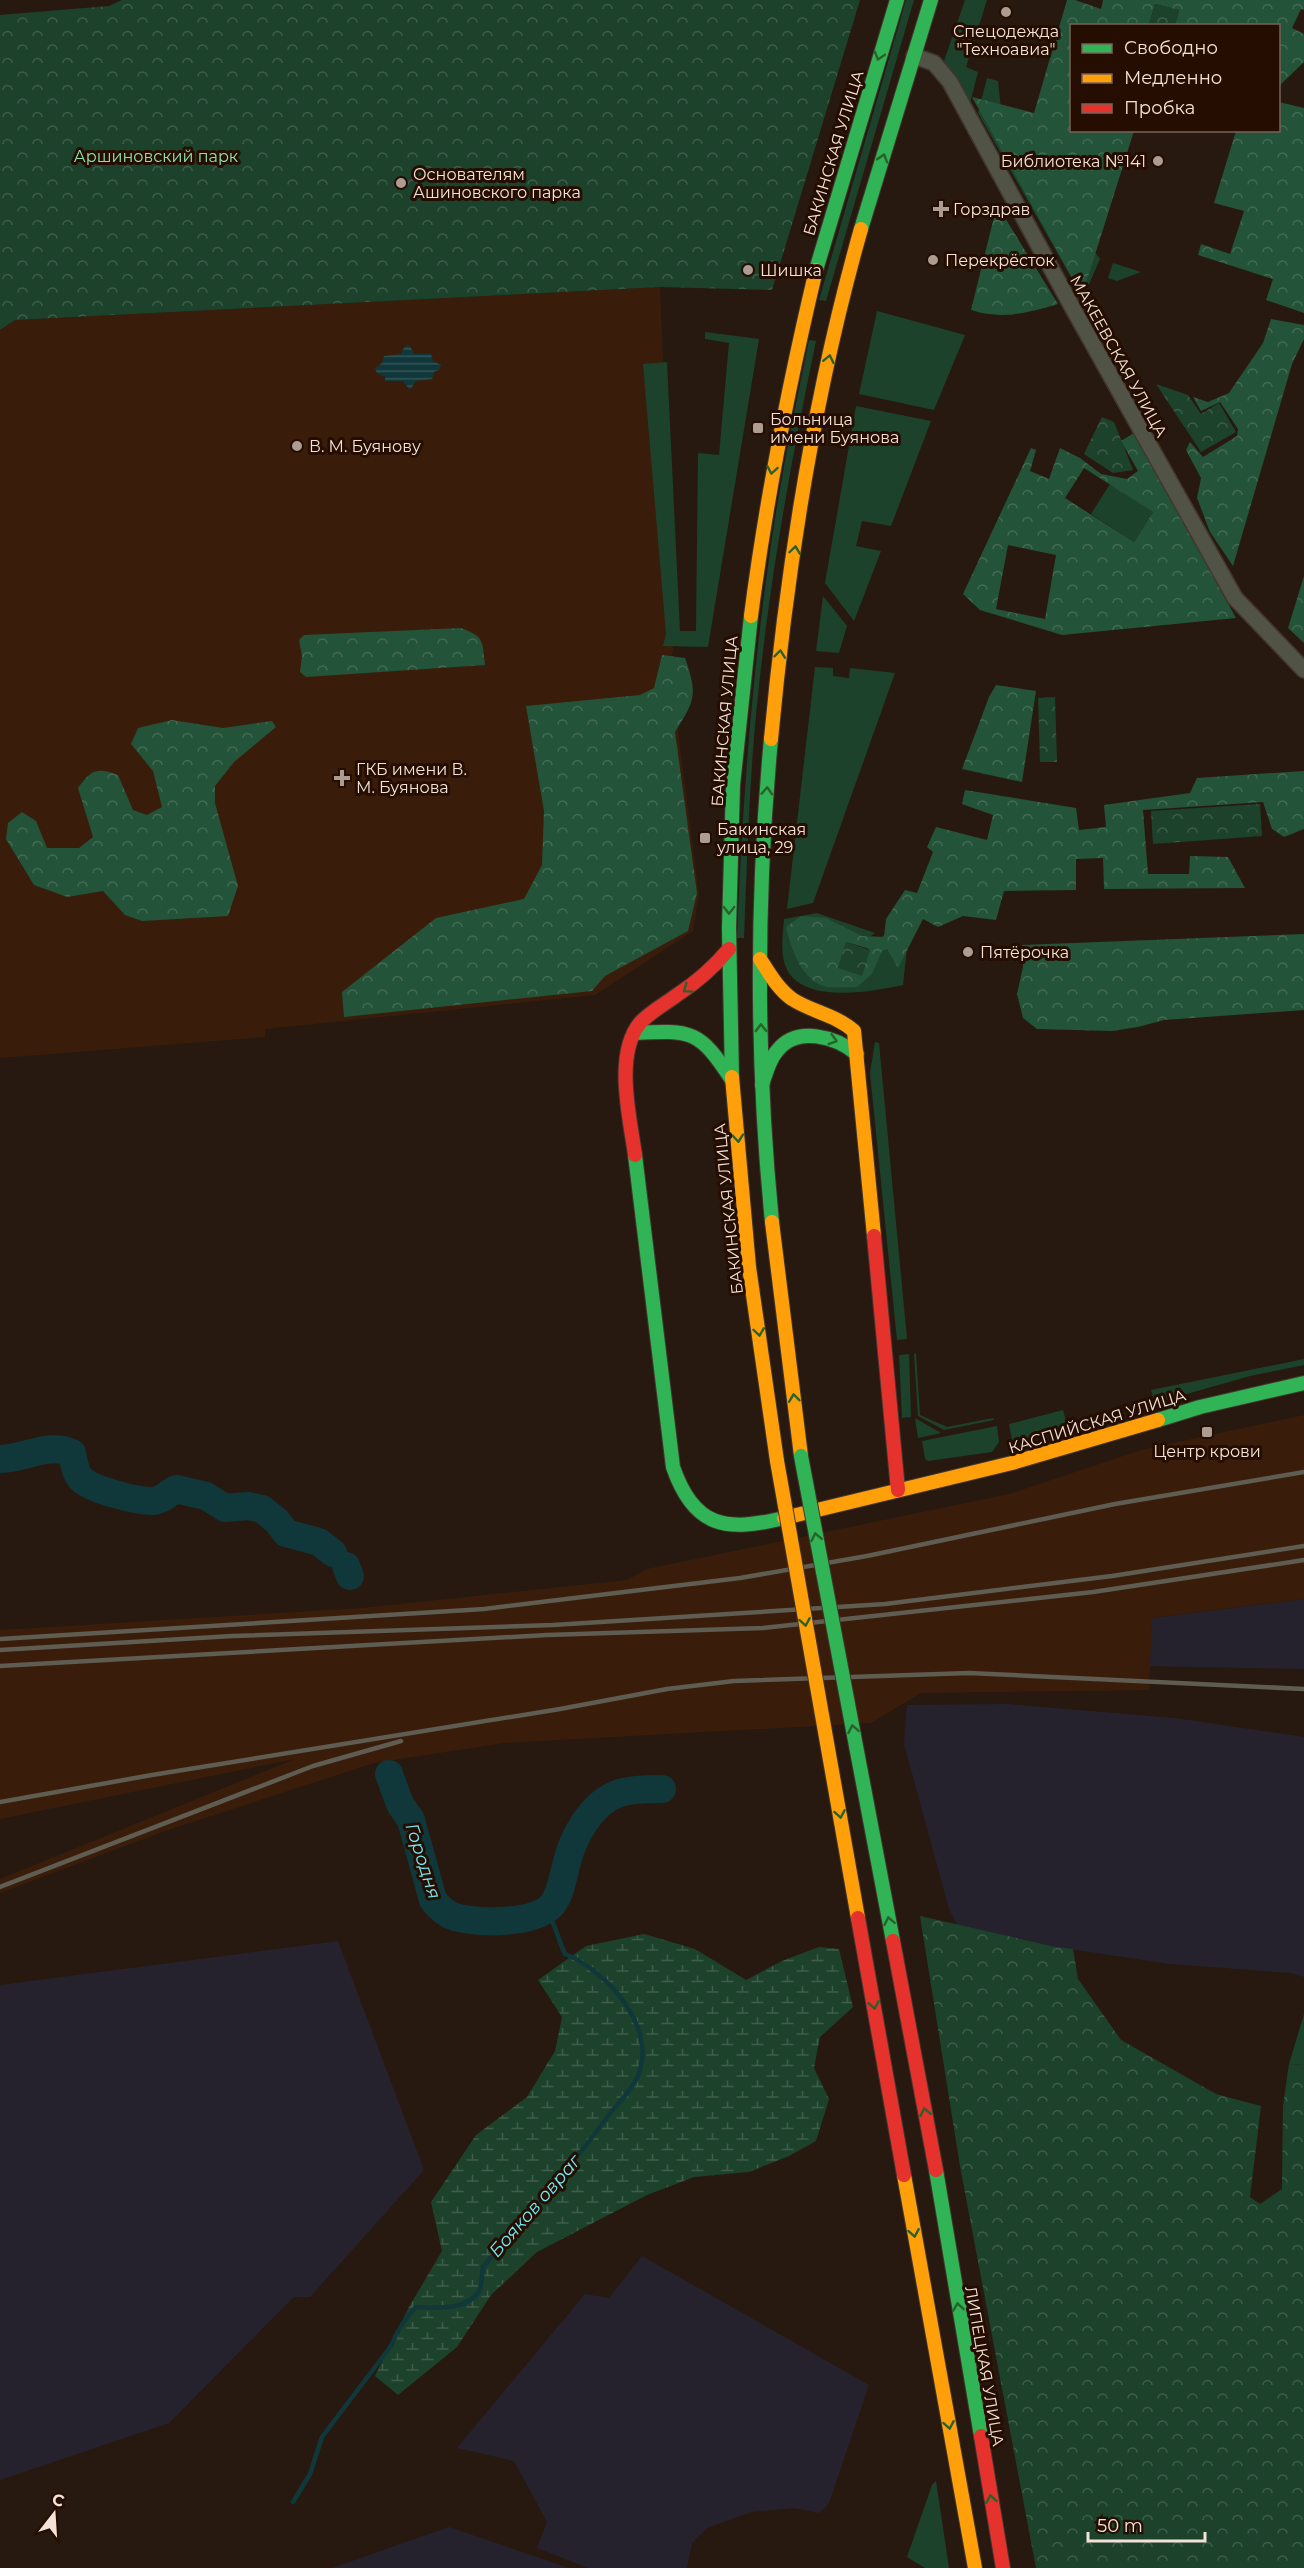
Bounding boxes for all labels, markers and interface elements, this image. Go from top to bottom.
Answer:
marker: Спецодежда "Техноавиа" [999,5,1013,19]
place label: Спецодежда "Техноавиа" [953,22,1059,59]
legend [1070,24,1280,132]
text: Свободно [1124,37,1218,59]
one-way arrow [874,50,886,61]
text: Медленно [1124,67,1222,89]
street label: БАКИНСКАЯ УЛИЦА [799,68,868,238]
text: Пробка [1124,97,1195,119]
park label: Аршиновский парк [74,147,239,166]
place label: Библиотека №141 [1001,152,1146,171]
one-way arrow [876,153,888,164]
marker: Библиотека №141 [1151,154,1165,168]
place label: Основателям Ашиновского парка [413,165,581,202]
marker: Основателям Ашиновского парка [394,176,408,190]
place label: Горздрав [953,200,1030,219]
marker: Горздрав [934,202,948,216]
place label: Перекрёсток [945,251,1055,270]
marker: Перекрёсток [926,253,940,267]
place label: Шишка [760,261,822,280]
marker: Шишка [741,263,755,277]
street label: МАКЕЕВСКАЯ УЛИЦА [1066,272,1171,441]
one-way arrow [822,354,835,364]
place label: Больница имени Буянова [770,410,899,447]
marker: Больница имени Буянова [751,421,765,435]
place label: В. М. Буянову [309,437,421,456]
marker: В. М. Буянову [290,439,304,453]
one-way arrow [766,464,779,474]
one-way arrow [788,546,800,555]
street label: БАКИНСКАЯ УЛИЦА [708,635,741,807]
one-way arrow [773,649,785,659]
place label: ГКБ имени В. М. Буянова [356,760,467,797]
marker: ГКБ имени В. М. Буянова [333,769,351,787]
one-way arrow [760,787,773,796]
place label: Бакинская улица, 29 [716,820,806,857]
marker: Бакинская улица, 29 [698,831,712,845]
one-way arrow [723,906,735,915]
place label: Пятёрочка [980,943,1069,962]
marker: Пятёрочка [961,945,975,959]
one-way arrow [683,982,694,993]
one-way arrow [754,1023,767,1032]
one-way arrow [828,1033,838,1046]
street label: БАКИНСКАЯ УЛИЦА [710,1123,747,1295]
one-way arrow [731,1134,744,1143]
one-way arrow [752,1327,764,1337]
street label: КАСПИЙСКАЯ УЛИЦА [1006,1385,1188,1458]
one-way arrow [788,1393,801,1403]
marker: Центр крови [1200,1425,1214,1439]
place label: Центр крови [1153,1442,1261,1461]
one-way arrow [811,1533,823,1542]
one-way arrow [798,1616,811,1626]
one-way arrow [847,1724,860,1734]
one-way arrow [833,1809,845,1818]
water label: Городня [400,1820,446,1902]
one-way arrow [883,1916,896,1926]
one-way arrow [867,2000,880,2010]
one-way arrow [919,2108,932,2118]
water label: Бояков овраг [485,2149,586,2262]
one-way arrow [908,2228,920,2238]
street label: ЛИПЕЦКАЯ УЛИЦА [961,2285,1008,2448]
one-way arrow [952,2302,965,2312]
one-way arrow [942,2420,955,2430]
north arrow [24,2484,84,2544]
text: С [50,2489,67,2511]
one-way arrow [985,2494,997,2504]
scale bar [1088,2505,1205,2543]
text: 50 m [1097,2515,1143,2537]

